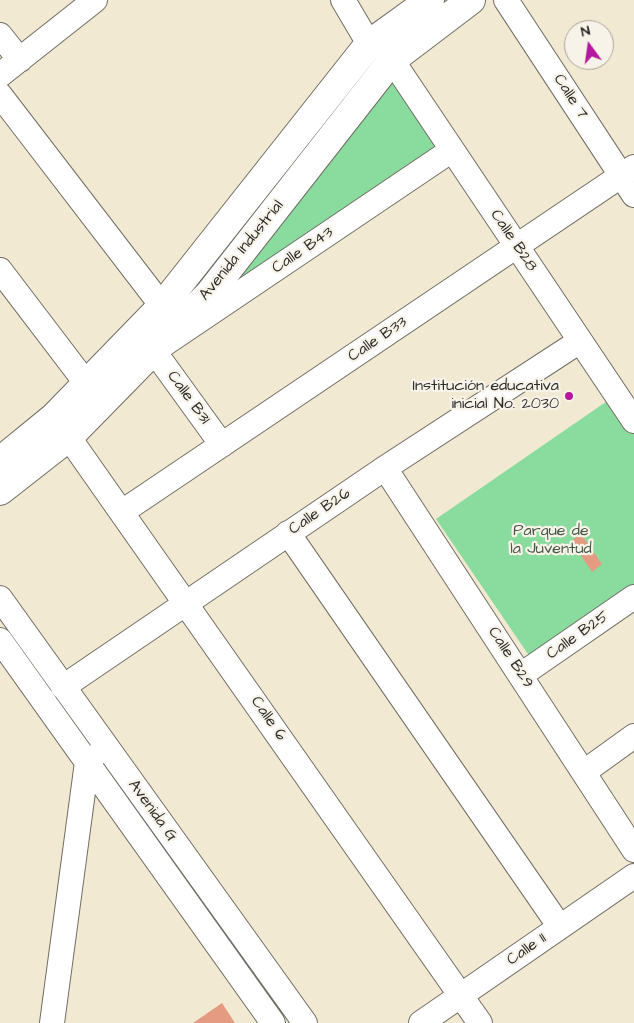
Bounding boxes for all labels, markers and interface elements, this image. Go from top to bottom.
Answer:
north arrow [564,20,614,70]
text: N [579,21,592,42]
street label: Calle 7 [548,71,592,123]
street label: Avenida Industrial [196,197,288,305]
street label: Calle B28 [485,206,541,276]
street label: Calle B43 [269,223,337,279]
street label: Calle B33 [345,313,411,367]
street label: Calle B31 [162,368,214,428]
place label: Institución educativa inicial No. 2030 [413,377,559,415]
marker: Institución educativa inicial No. 2030 [563,390,575,402]
street label: Calle B26 [286,484,354,540]
park label: Parque de la Juventud [510,522,592,560]
street label: Calle B25 [543,608,613,664]
street label: Calle B29 [483,624,537,692]
street label: Calle 6 [246,693,290,745]
street label: Avenida G [123,776,181,846]
street label: Calle 11 [504,930,550,970]

